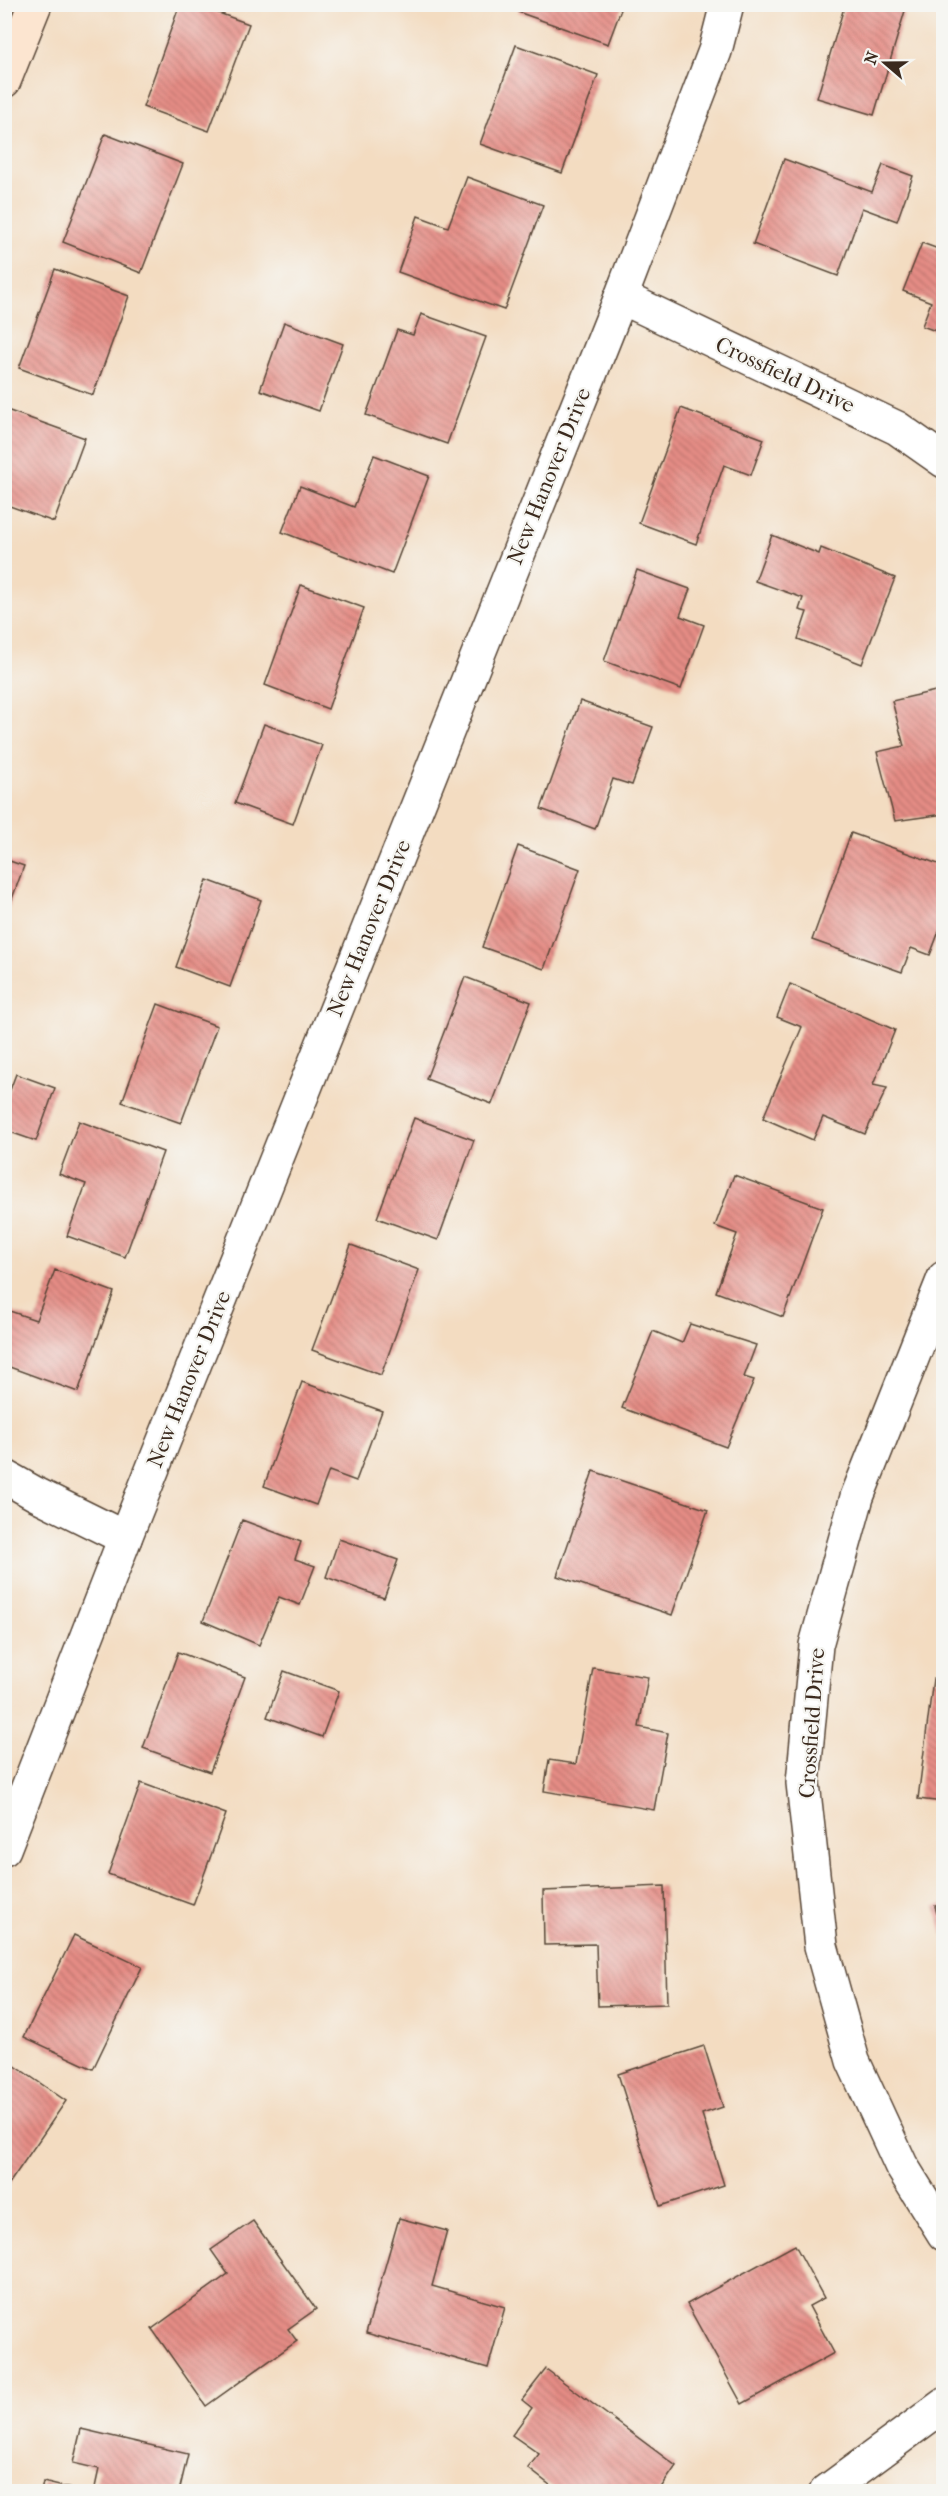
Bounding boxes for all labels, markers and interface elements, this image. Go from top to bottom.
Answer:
north arrow [855,33,915,93]
text: N [860,48,883,67]
street label: Crossfield Drive [711,331,859,419]
street label: New Hanover Drive [502,384,596,568]
street label: New Hanover Drive [322,836,416,1020]
street label: New Hanover Drive [142,1287,236,1471]
street label: Crossfield Drive [794,1647,830,1799]

